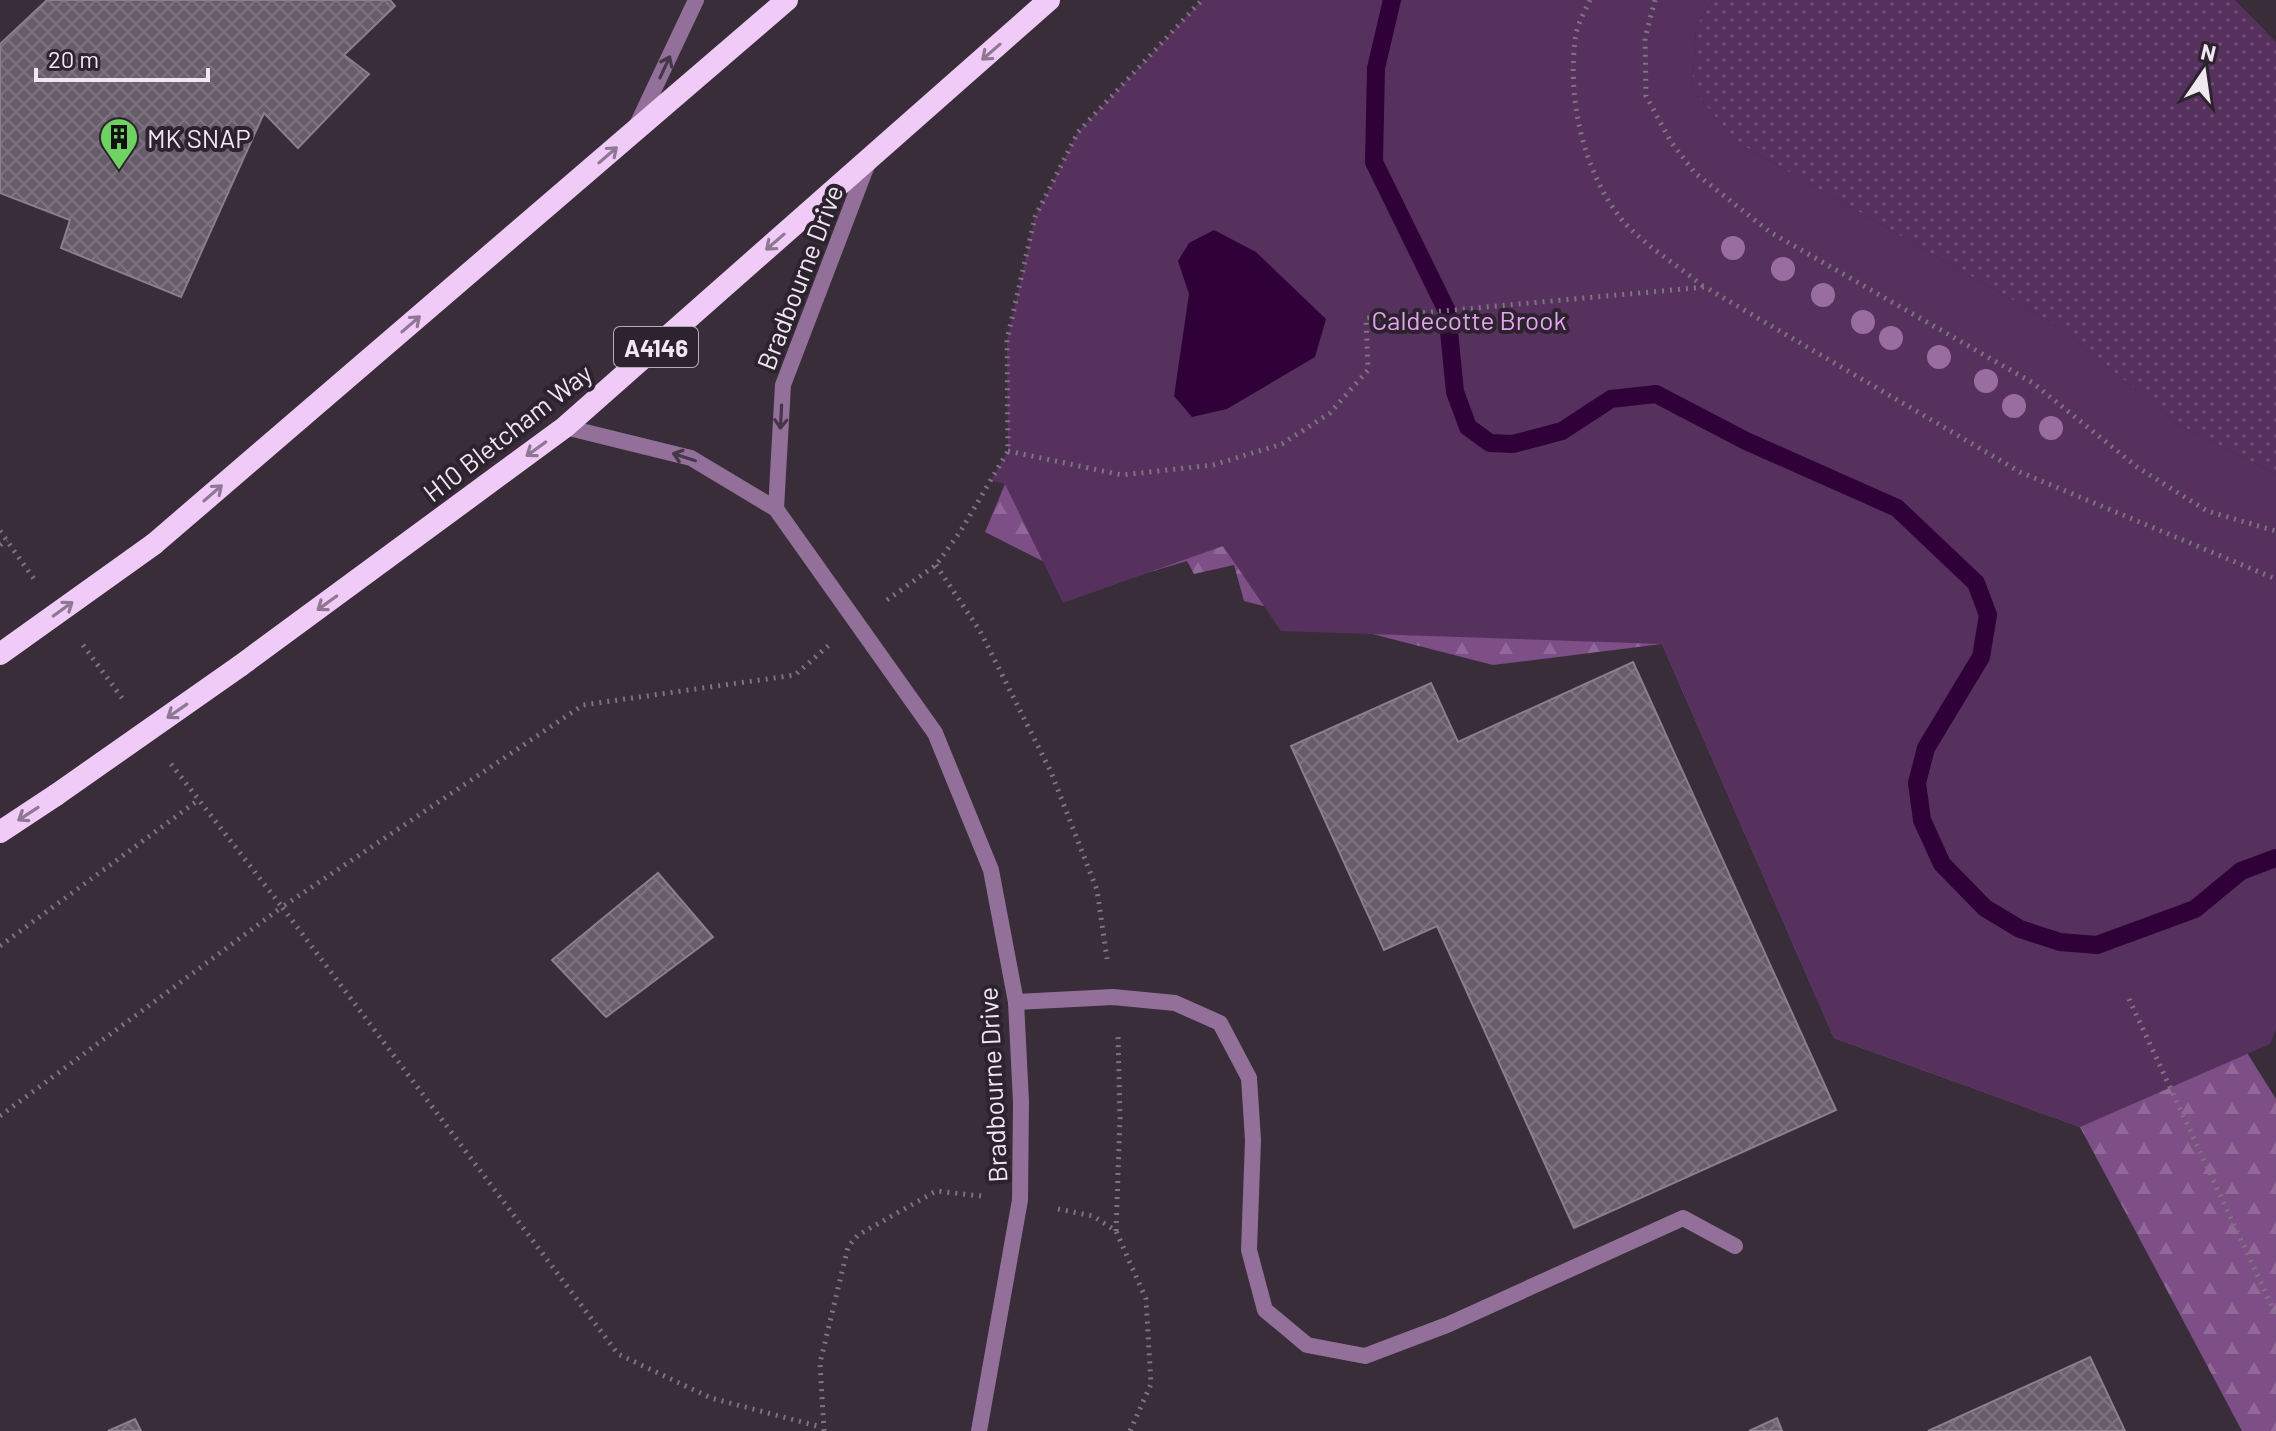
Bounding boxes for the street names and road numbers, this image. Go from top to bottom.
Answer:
street label: Bradbourne Drive [749,180,849,374]
road number: A4146 [614,327,698,367]
street label: H10 Bletcham Way [417,357,597,507]
street label: Bradbourne Drive [971,987,1013,1183]

